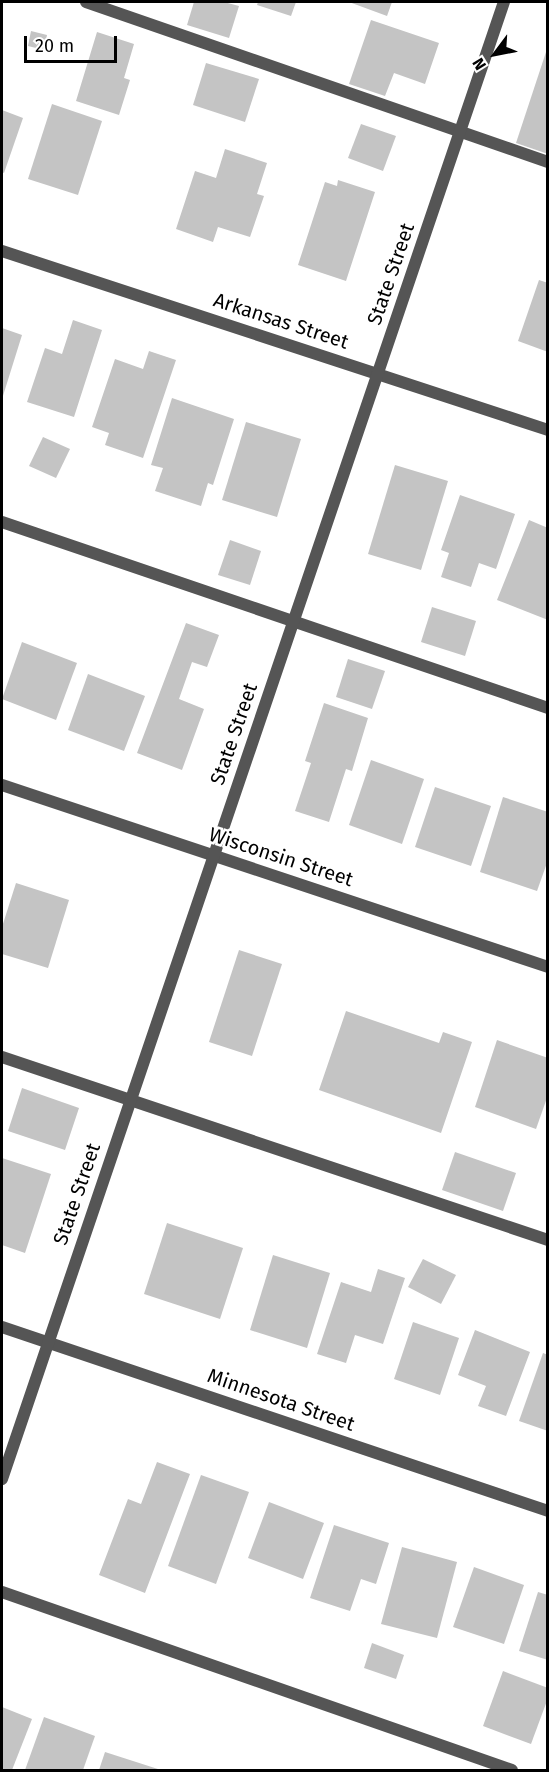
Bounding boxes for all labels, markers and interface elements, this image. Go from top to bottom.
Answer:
scale bar [27,24,120,62]
north arrow [465,24,525,84]
text: 20 m [35,35,74,57]
text: N [468,54,490,73]
street label: State Street [362,220,420,328]
street label: Arkansas Street [211,288,351,354]
street label: State Street [205,680,263,788]
street label: Wisconsin Street [206,822,356,892]
street label: State Street [48,1140,106,1248]
street label: Minnesota Street [204,1364,358,1436]

